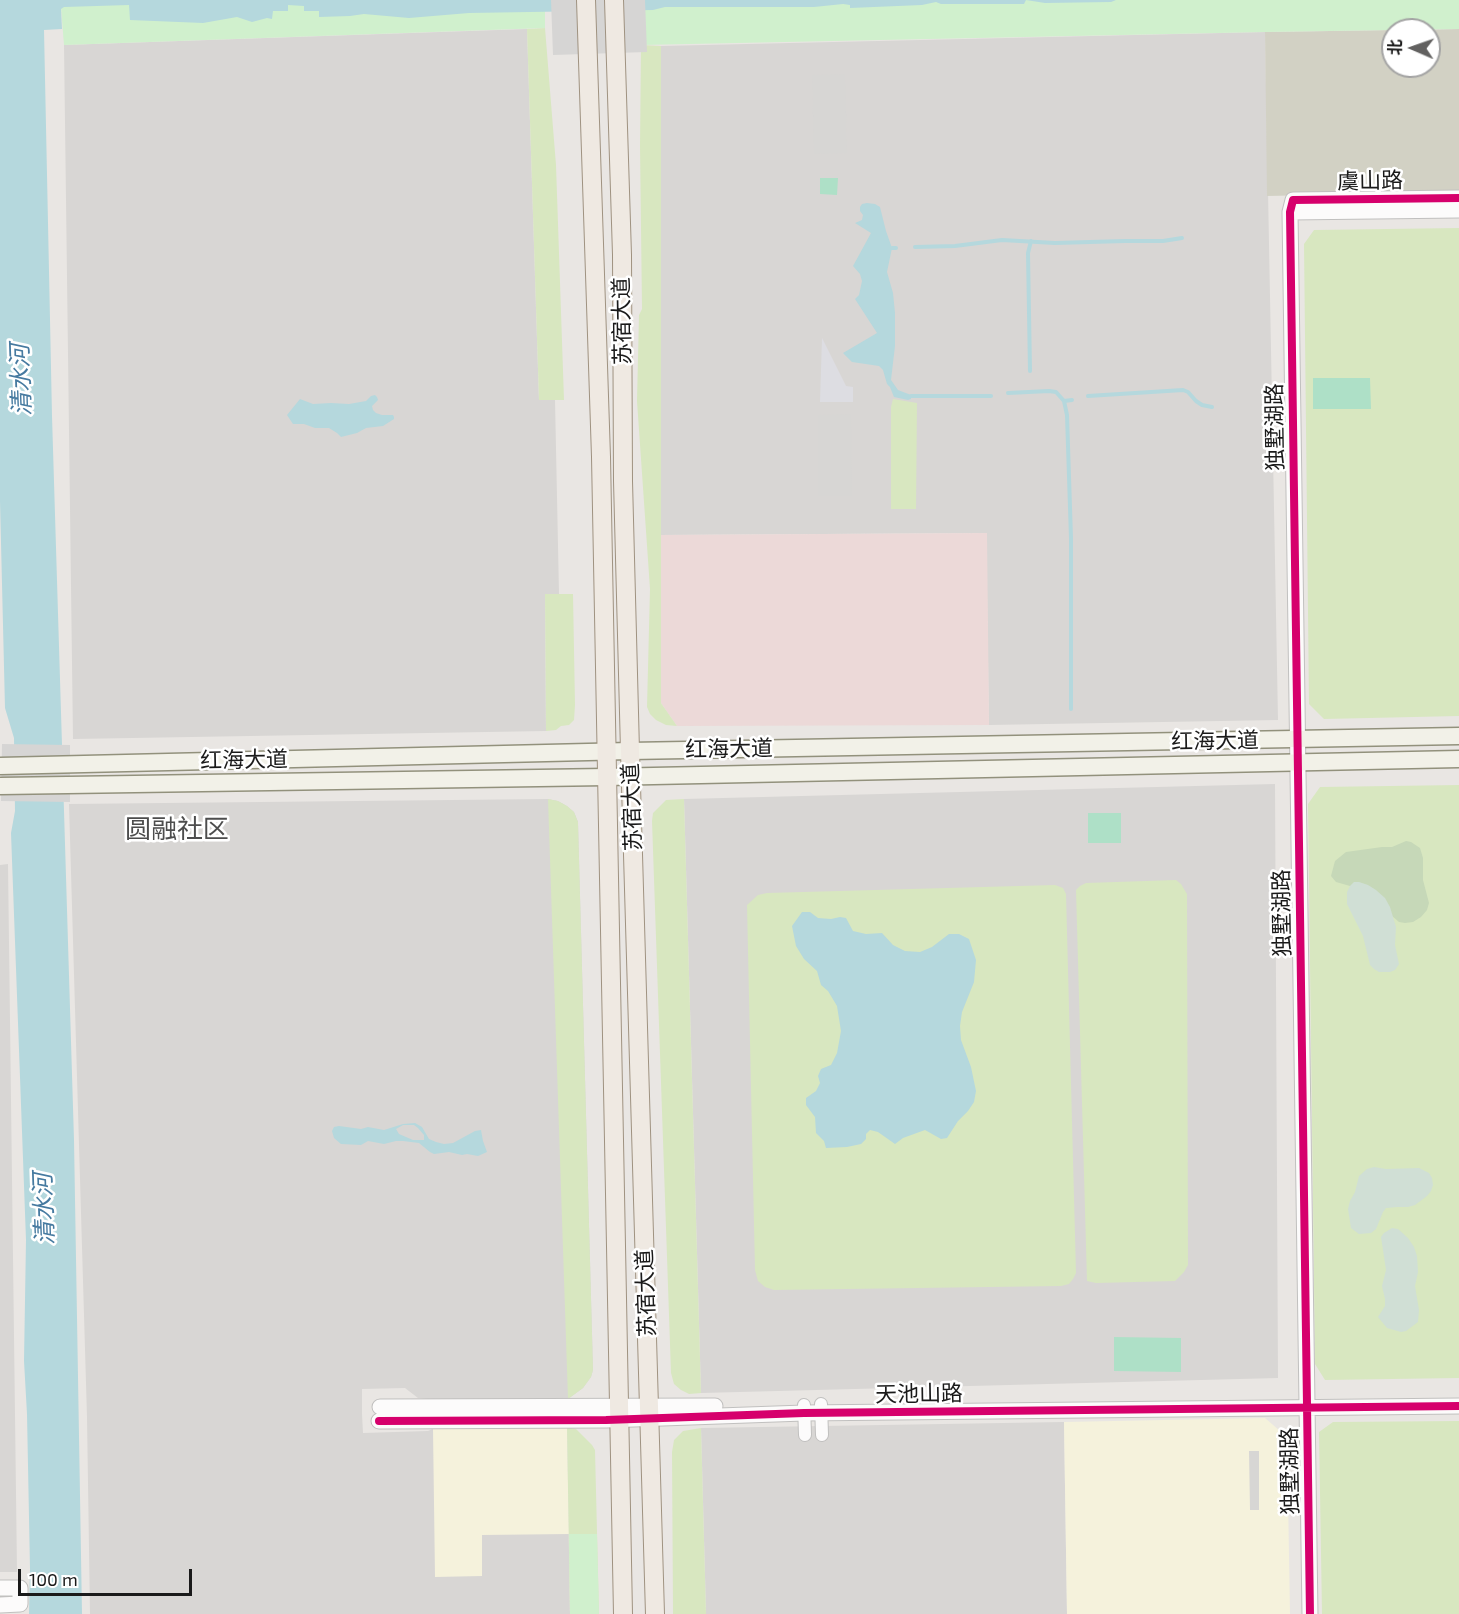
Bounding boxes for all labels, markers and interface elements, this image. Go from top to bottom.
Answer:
north arrow [1381,18,1441,78]
text: 北 [1385,39,1404,56]
street label: 虞山路 [1337,167,1403,195]
street label: 苏宿大道 [608,277,636,365]
water label: 清水河 [5,344,37,416]
street label: 独墅湖路 [1261,383,1289,471]
street label: 红海大道 [1171,727,1259,755]
street label: 红海大道 [685,735,773,763]
street label: 红海大道 [200,746,288,774]
street label: 苏宿大道 [617,763,647,851]
district label: 圆融社区 [125,813,229,845]
street label: 独墅湖路 [1268,869,1296,957]
water label: 清水河 [28,1173,60,1245]
street label: 苏宿大道 [631,1249,661,1337]
street label: 天池山路 [875,1380,963,1408]
street label: 独墅湖路 [1276,1427,1304,1515]
scale bar [21,1557,195,1595]
text: 100 m [29,1568,78,1590]

